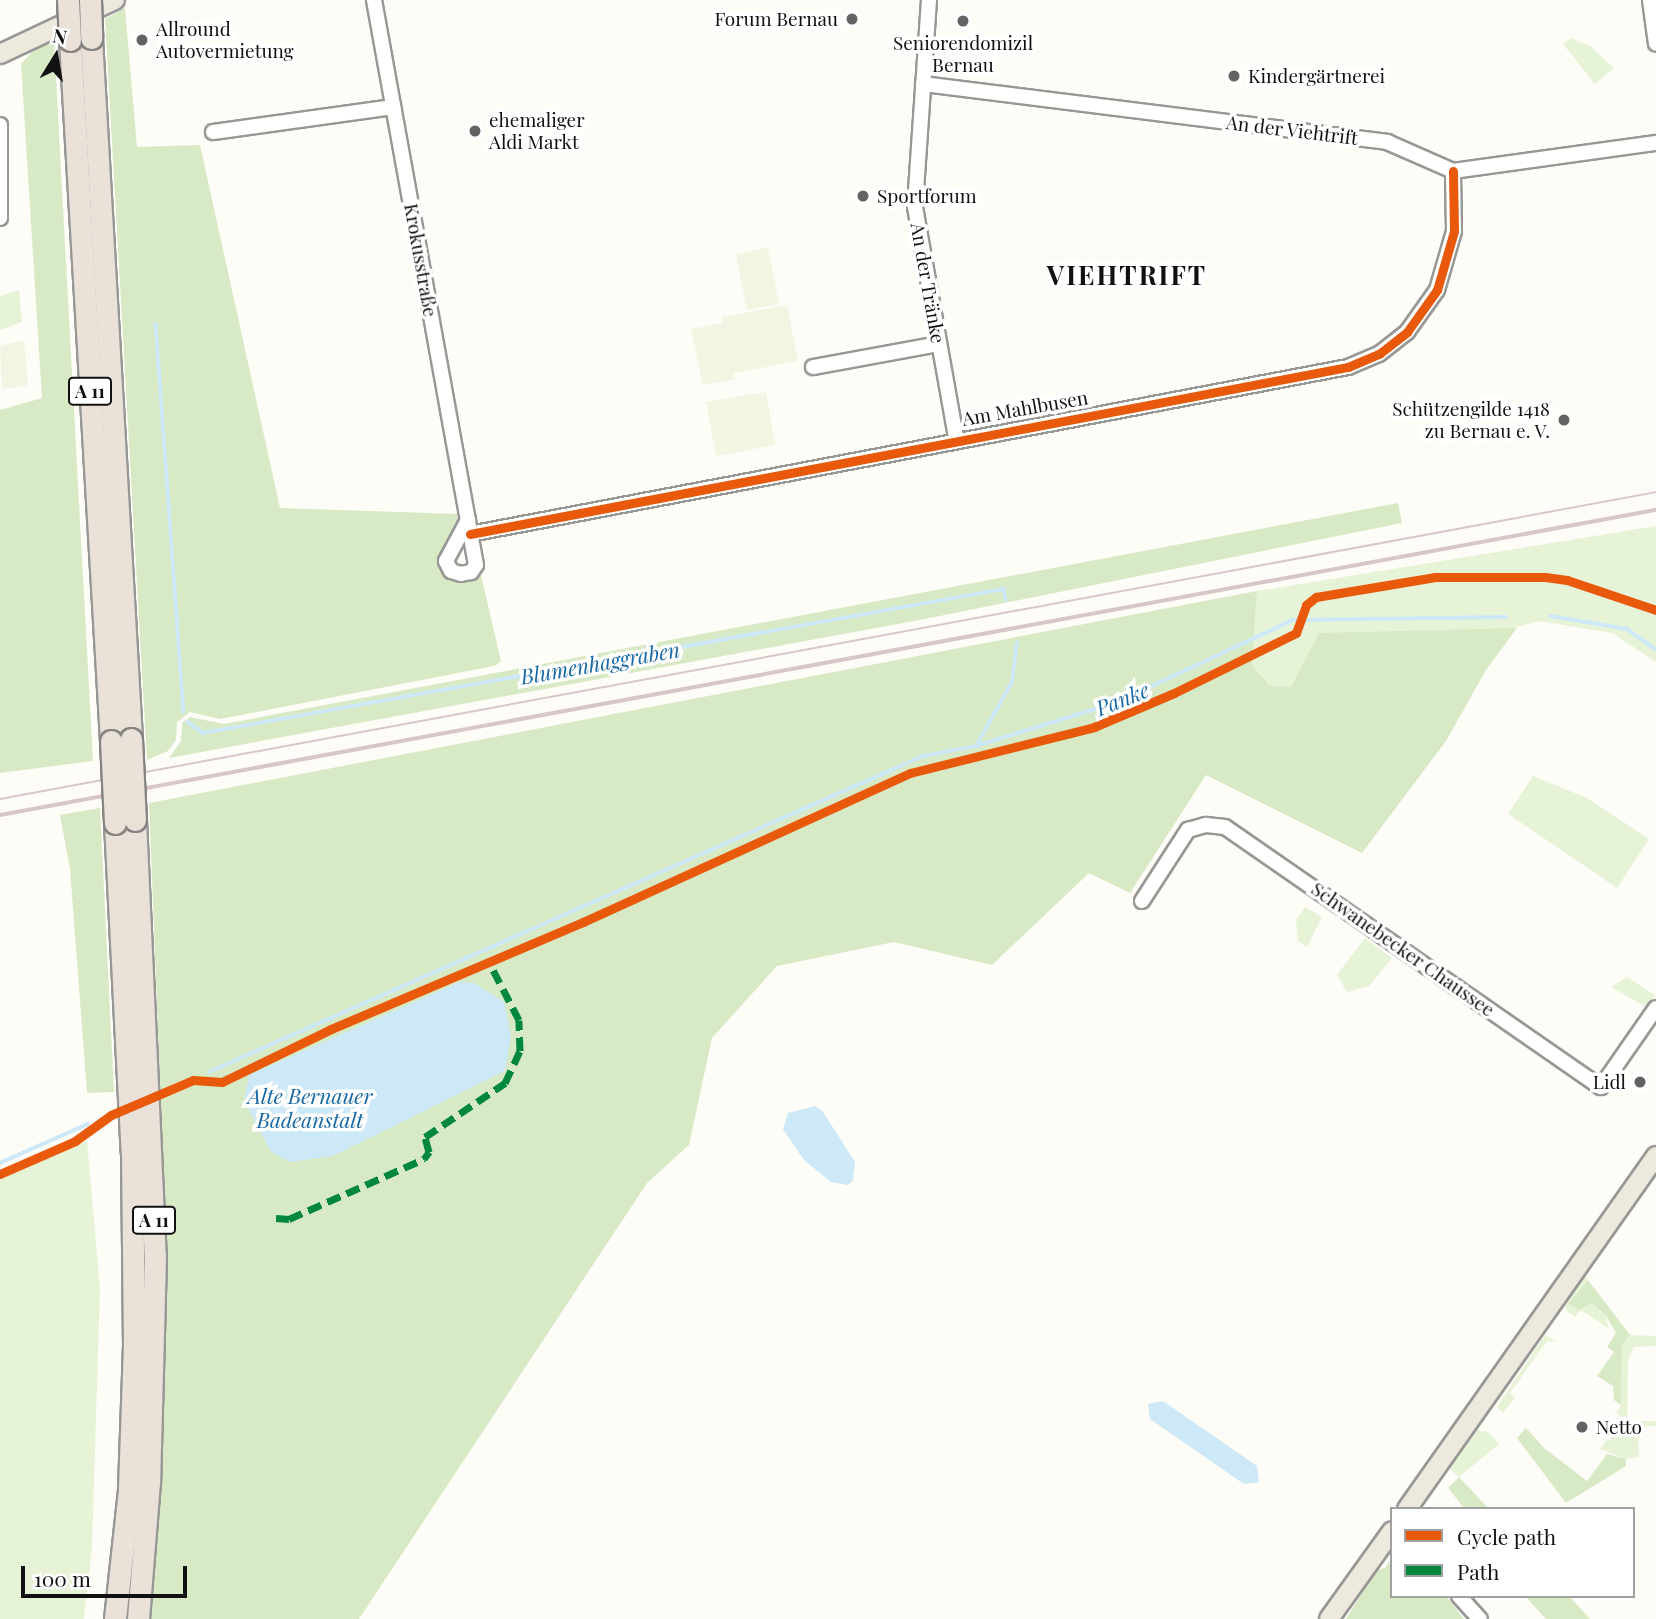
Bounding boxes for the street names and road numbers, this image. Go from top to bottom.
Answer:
street label: An der Viehtrift [1224,111,1360,149]
street label: Krokusstraße [400,202,442,318]
street label: An der Tränke [906,221,950,345]
road number: A 11 [67,376,113,405]
street label: Am Mahlbusen [960,386,1090,430]
street label: Schwanebecker Chaussee [1307,877,1499,1021]
road number: A 11 [131,1205,177,1234]

